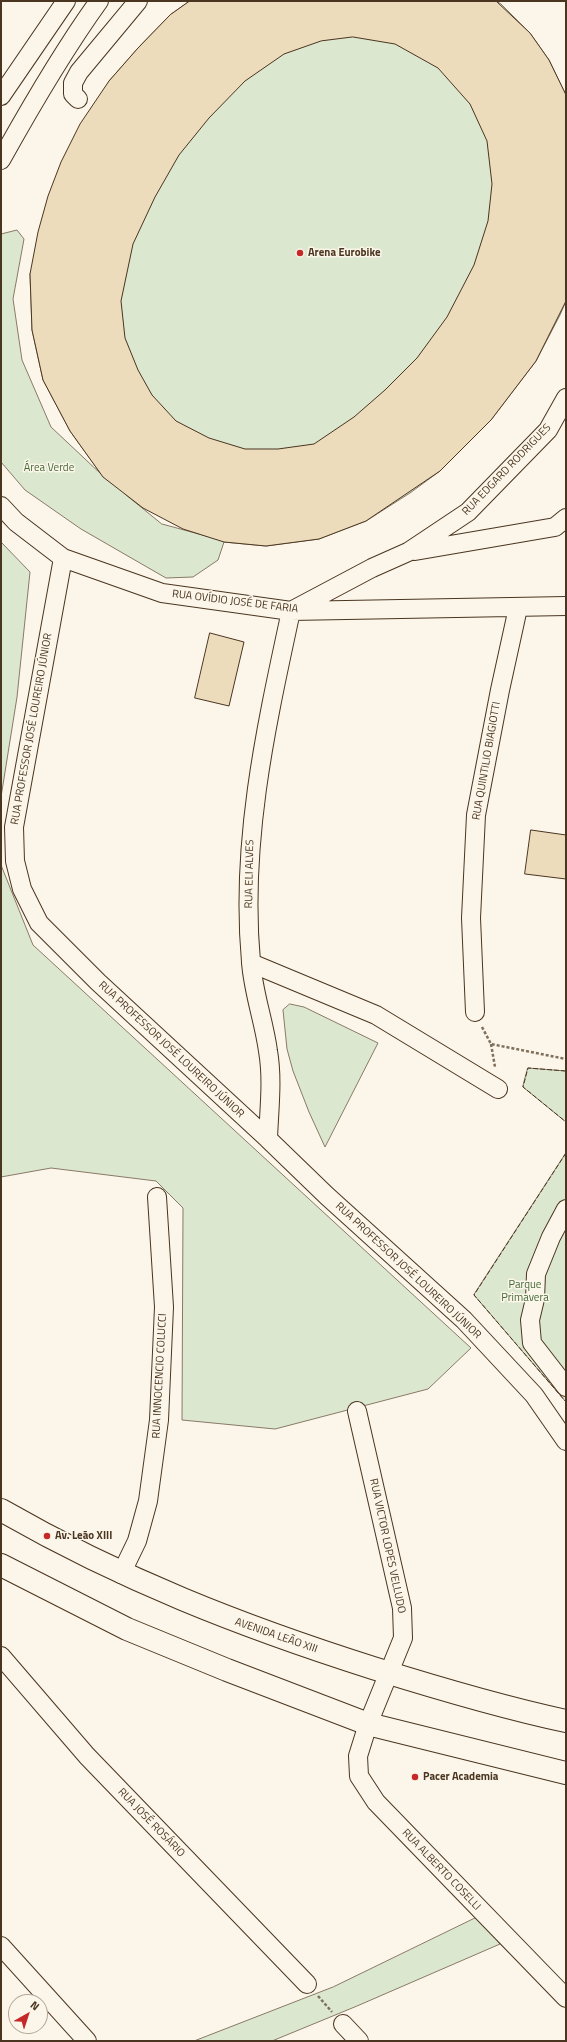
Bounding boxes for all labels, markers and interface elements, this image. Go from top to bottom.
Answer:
place label: Arena Eurobike [308,246,381,260]
marker: Arena Eurobike [295,248,305,258]
street label: RUA EDGARD RODRIGUES [460,422,554,518]
park label: Área Verde [24,461,74,475]
street label: RUA OVÍDIO JOSÉ DE FARIA [171,588,299,616]
street label: RUA PROFESSOR JOSÉ LOUREIRO JÚNIOR [9,632,55,826]
street label: RUA QUINTILIO BIAGIOTTI [470,701,504,821]
street label: RUA ELI ALVES [243,839,257,909]
street label: RUA PROFESSOR JOSÉ LOUREIRO JÚNIOR [95,979,247,1121]
street label: RUA PROFESSOR JOSÉ LOUREIRO JÚNIOR [332,1200,484,1342]
park label: Parque Primavera [501,1278,549,1304]
street label: RUA INNOCENCIO COLUCCI [150,1313,170,1439]
street label: RUA VICTOR LOPES VELLUDO [366,1477,408,1615]
place label: Av. Leão XIII [55,1529,112,1543]
marker: Av. Leão XIII [42,1531,52,1541]
street label: AVENIDA LEÃO XIII [233,1616,319,1656]
place label: Pacer Academia [423,1770,498,1784]
marker: Pacer Academia [410,1772,420,1782]
street label: RUA JOSÉ ROSÁRIO [115,1786,187,1860]
street label: RUA ALBERTO COSELLI [399,1827,483,1913]
north arrow [8,1994,48,2034]
text: N [27,1997,43,2014]

